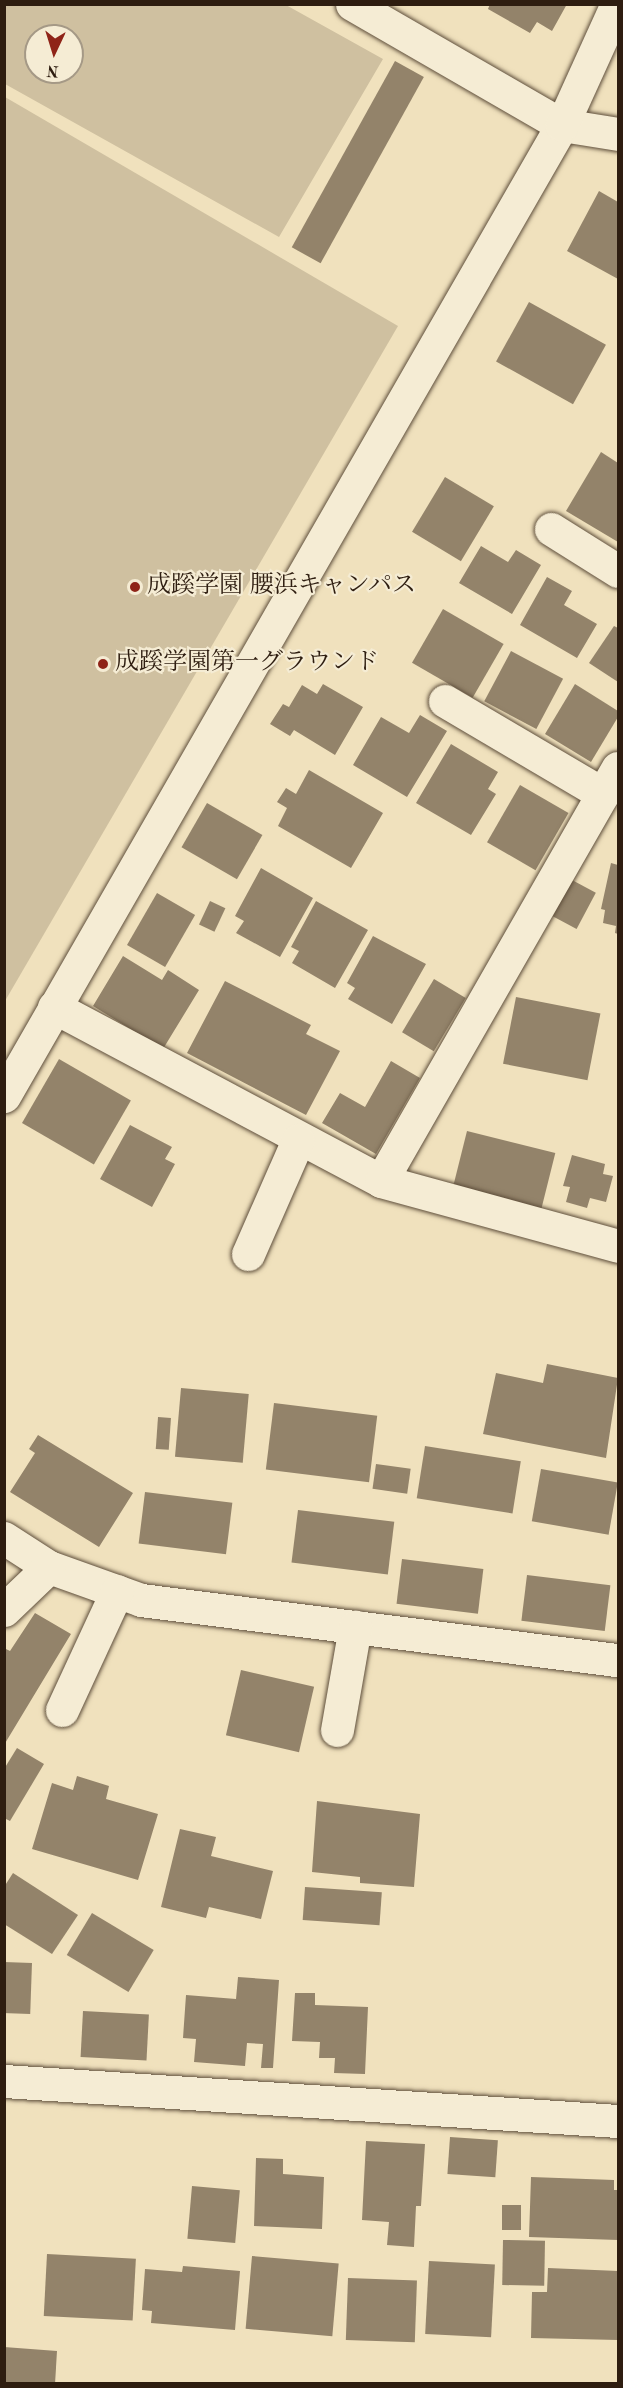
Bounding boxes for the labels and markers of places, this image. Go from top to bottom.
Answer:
place label: 成蹊学園 腰浜キャンパス [147,573,418,601]
marker: 成蹊学園 腰浜キャンパス [128,580,142,594]
place label: 成蹊学園第一グラウンド [115,650,379,678]
marker: 成蹊学園第一グラウンド [96,657,110,671]

